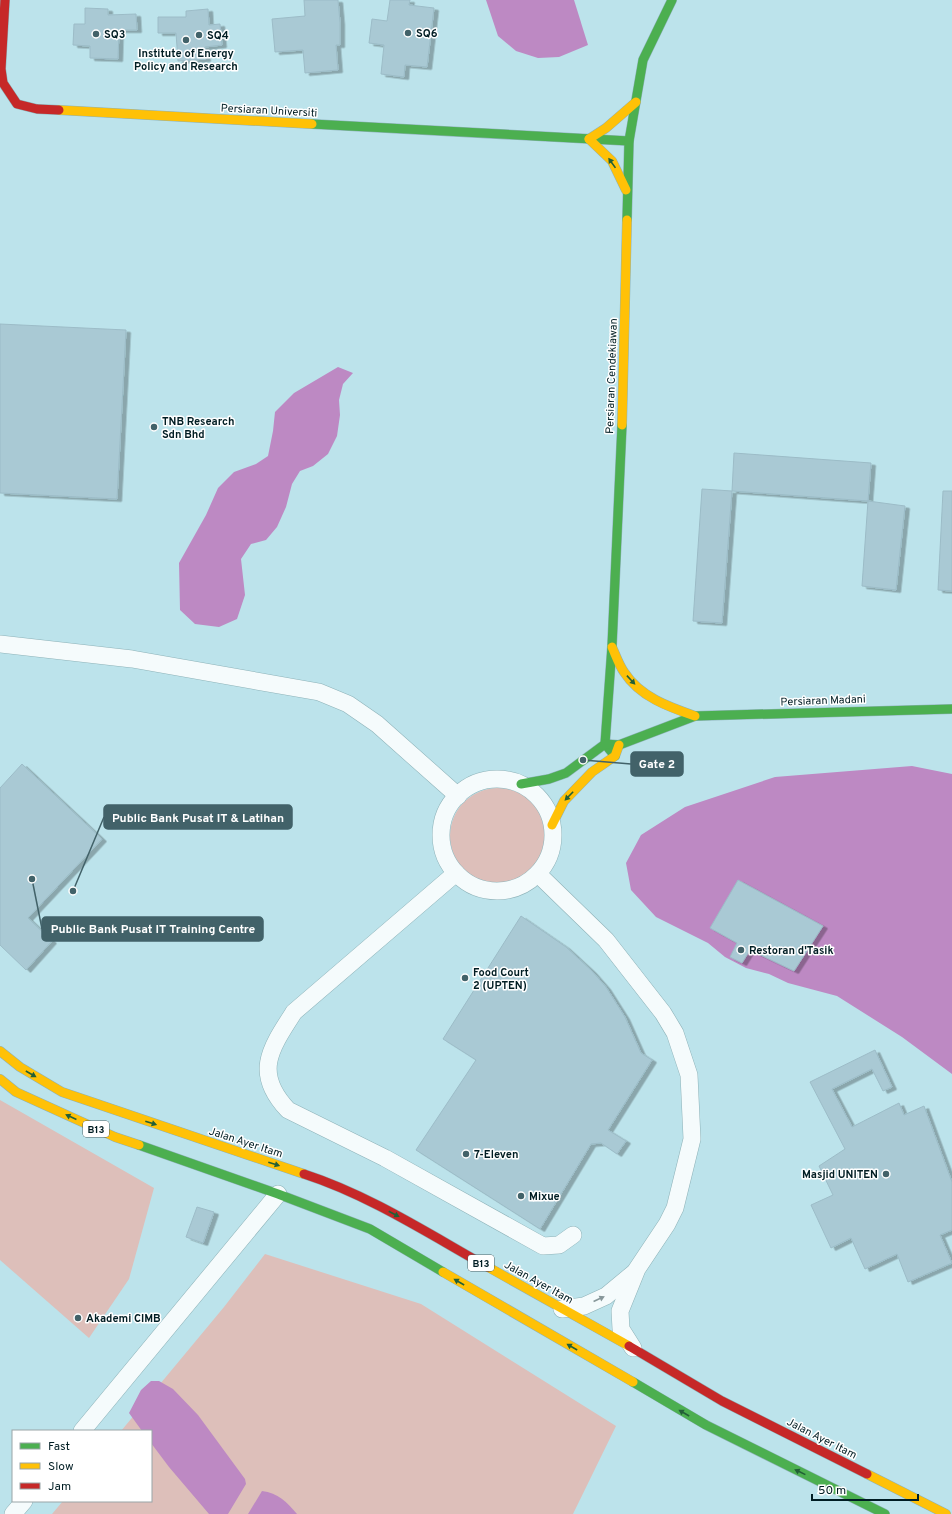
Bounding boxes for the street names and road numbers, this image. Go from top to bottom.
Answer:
street label: Persiaran Universiti [220,101,318,121]
street label: Persiaran Cendekiawan [603,318,621,434]
street label: Persiaran Madani [780,693,866,709]
road number: B13 [83,1121,109,1137]
street label: Jalan Ayer Itam [207,1124,284,1161]
road number: B13 [468,1255,494,1271]
street label: Jalan Ayer Itam [501,1258,576,1308]
street label: Jalan Ayer Itam [784,1415,859,1463]

